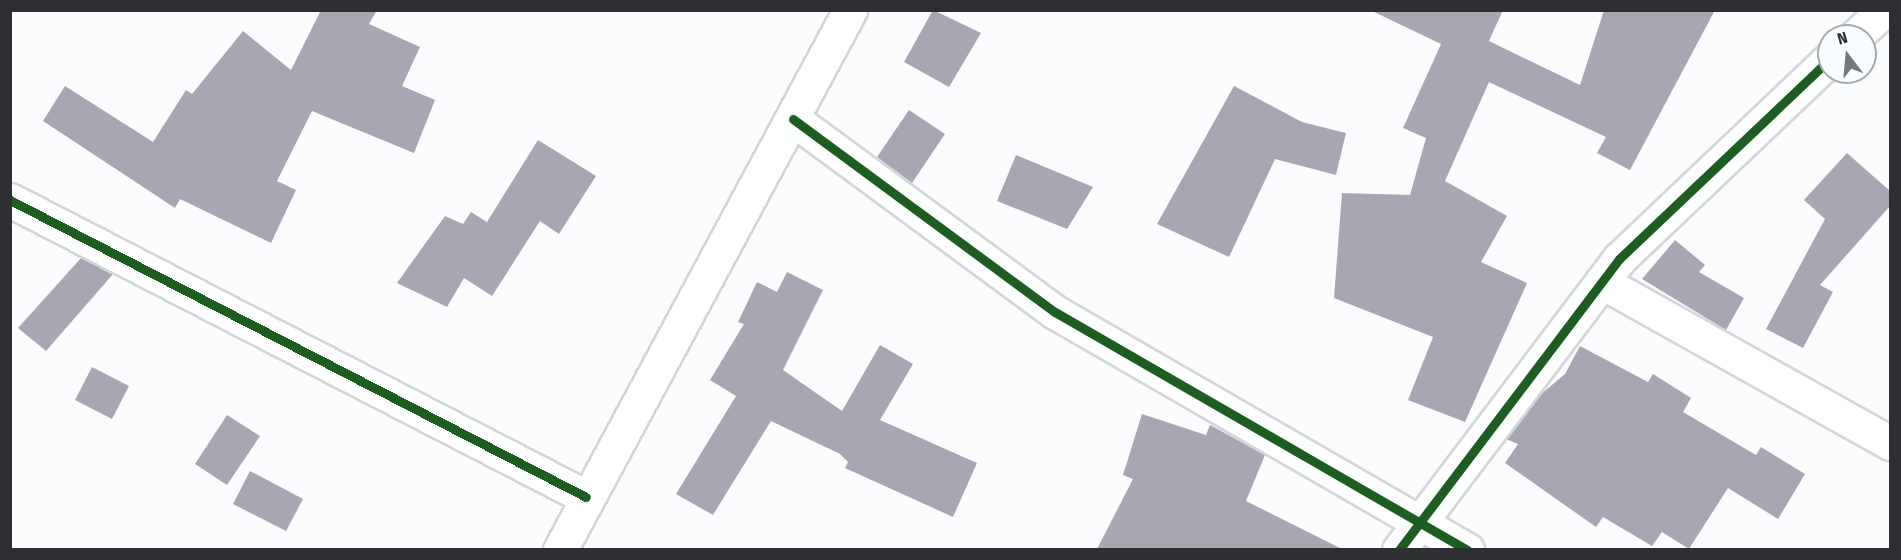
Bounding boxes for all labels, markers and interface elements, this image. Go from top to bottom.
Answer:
north arrow [1817,24,1877,84]
text: N [1835,28,1850,49]

